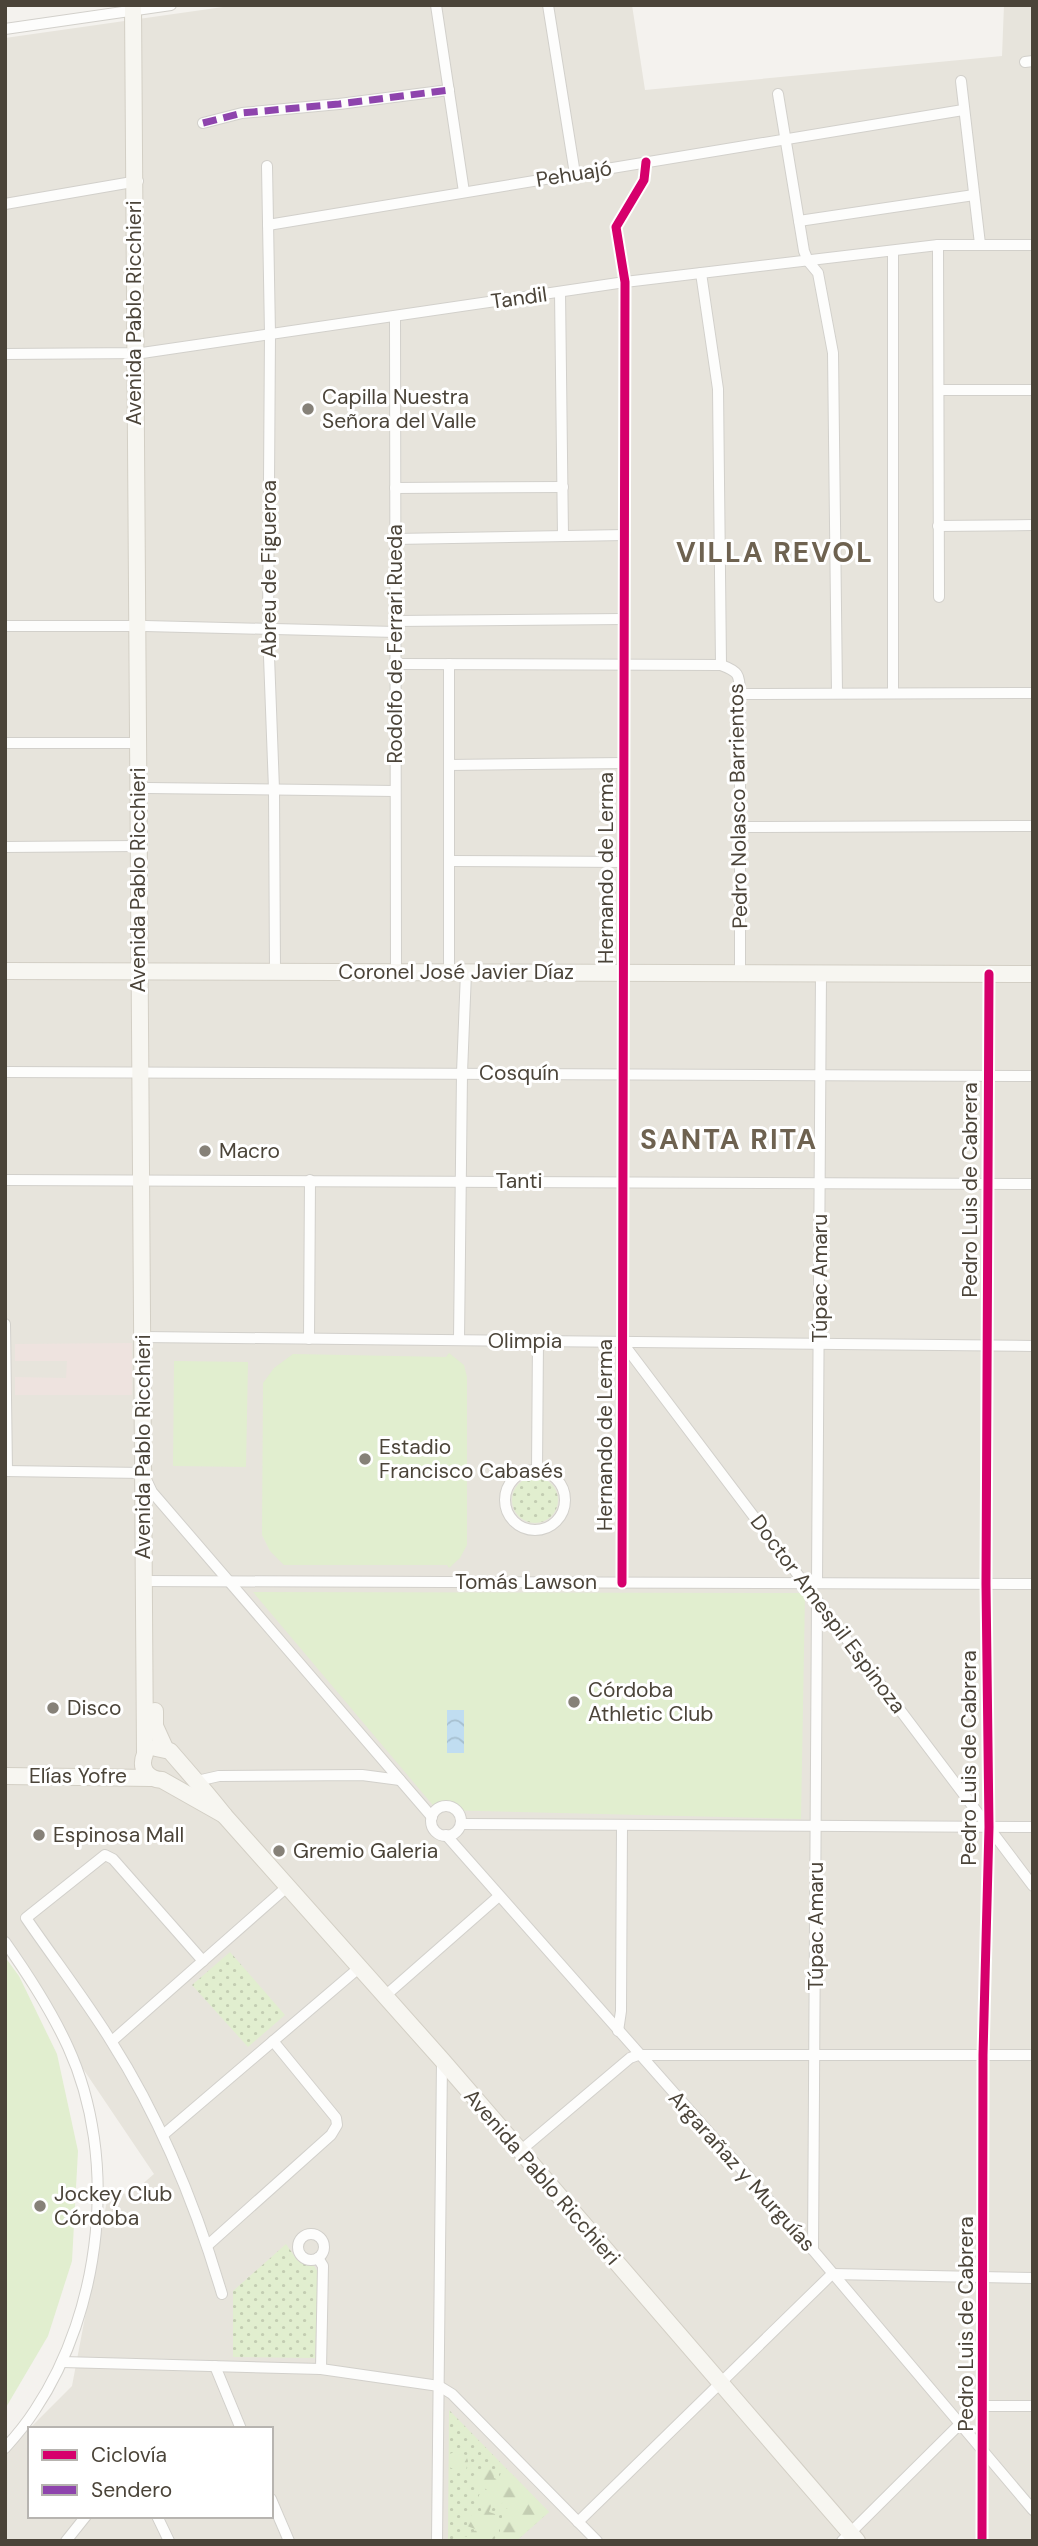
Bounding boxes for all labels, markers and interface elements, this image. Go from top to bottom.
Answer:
street label: Pehuajó [534,154,614,194]
street label: Avenida Pablo Ricchieri [120,201,148,426]
street label: Tandil [489,280,549,316]
place label: Capilla Nuestra Señora del Valle [322,383,476,435]
marker: Capilla Nuestra Señora del Valle [300,401,316,417]
street label: Abreu de Figueroa [255,480,283,658]
street label: Rodolfo de Ferrari Rueda [381,524,409,764]
district label: VILLA REVOL [676,534,874,571]
street label: Pedro Nolasco Barrientos [722,683,754,929]
street label: Avenida Pablo Ricchieri [124,768,152,993]
street label: Hernando de Lerma [592,772,620,964]
street label: Coronel José Javier Díaz [338,958,574,986]
street label: Cosquín [479,1059,559,1087]
street label: Pedro Luis de Cabrera [956,1082,984,1298]
district label: SANTA RITA [640,1121,818,1158]
place label: Macro [219,1137,280,1165]
marker: Macro [197,1143,213,1159]
street label: Tanti [496,1167,542,1195]
street label: Túpac Amaru [806,1214,834,1342]
street label: Olimpia [488,1327,562,1355]
street label: Avenida Pablo Ricchieri [129,1335,157,1560]
street label: Hernando de Lerma [591,1339,619,1531]
place label: Estadio Francisco Cabasés [379,1433,563,1485]
marker: Estadio Francisco Cabasés [357,1451,373,1467]
street label: Doctor Amespil Espinoza [744,1509,912,1719]
street label: Tomás Lawson [455,1568,597,1596]
street label: Pedro Luis de Cabrera [955,1650,983,1866]
place label: Córdoba Athletic Club [588,1676,713,1728]
place label: Disco [67,1694,122,1722]
marker: Córdoba Athletic Club [566,1694,582,1710]
marker: Disco [45,1700,61,1716]
street label: Elías Yofre [29,1762,127,1790]
place label: Espinosa Mall [53,1821,184,1849]
marker: Espinosa Mall [31,1827,47,1843]
place label: Gremio Galeria [293,1837,438,1865]
marker: Gremio Galeria [271,1843,287,1859]
street label: Túpac Amaru [802,1862,830,1990]
street label: Avenida Pablo Ricchieri [458,2083,626,2271]
street label: Argarañaz y Murguías [662,2085,822,2257]
place label: Jockey Club Córdoba [54,2180,173,2232]
marker: Jockey Club Córdoba [32,2198,48,2214]
street label: Pedro Luis de Cabrera [952,2216,980,2432]
legend [28,2427,273,2518]
text: Ciclovía [91,2441,167,2469]
text: Sendero [91,2476,172,2504]

